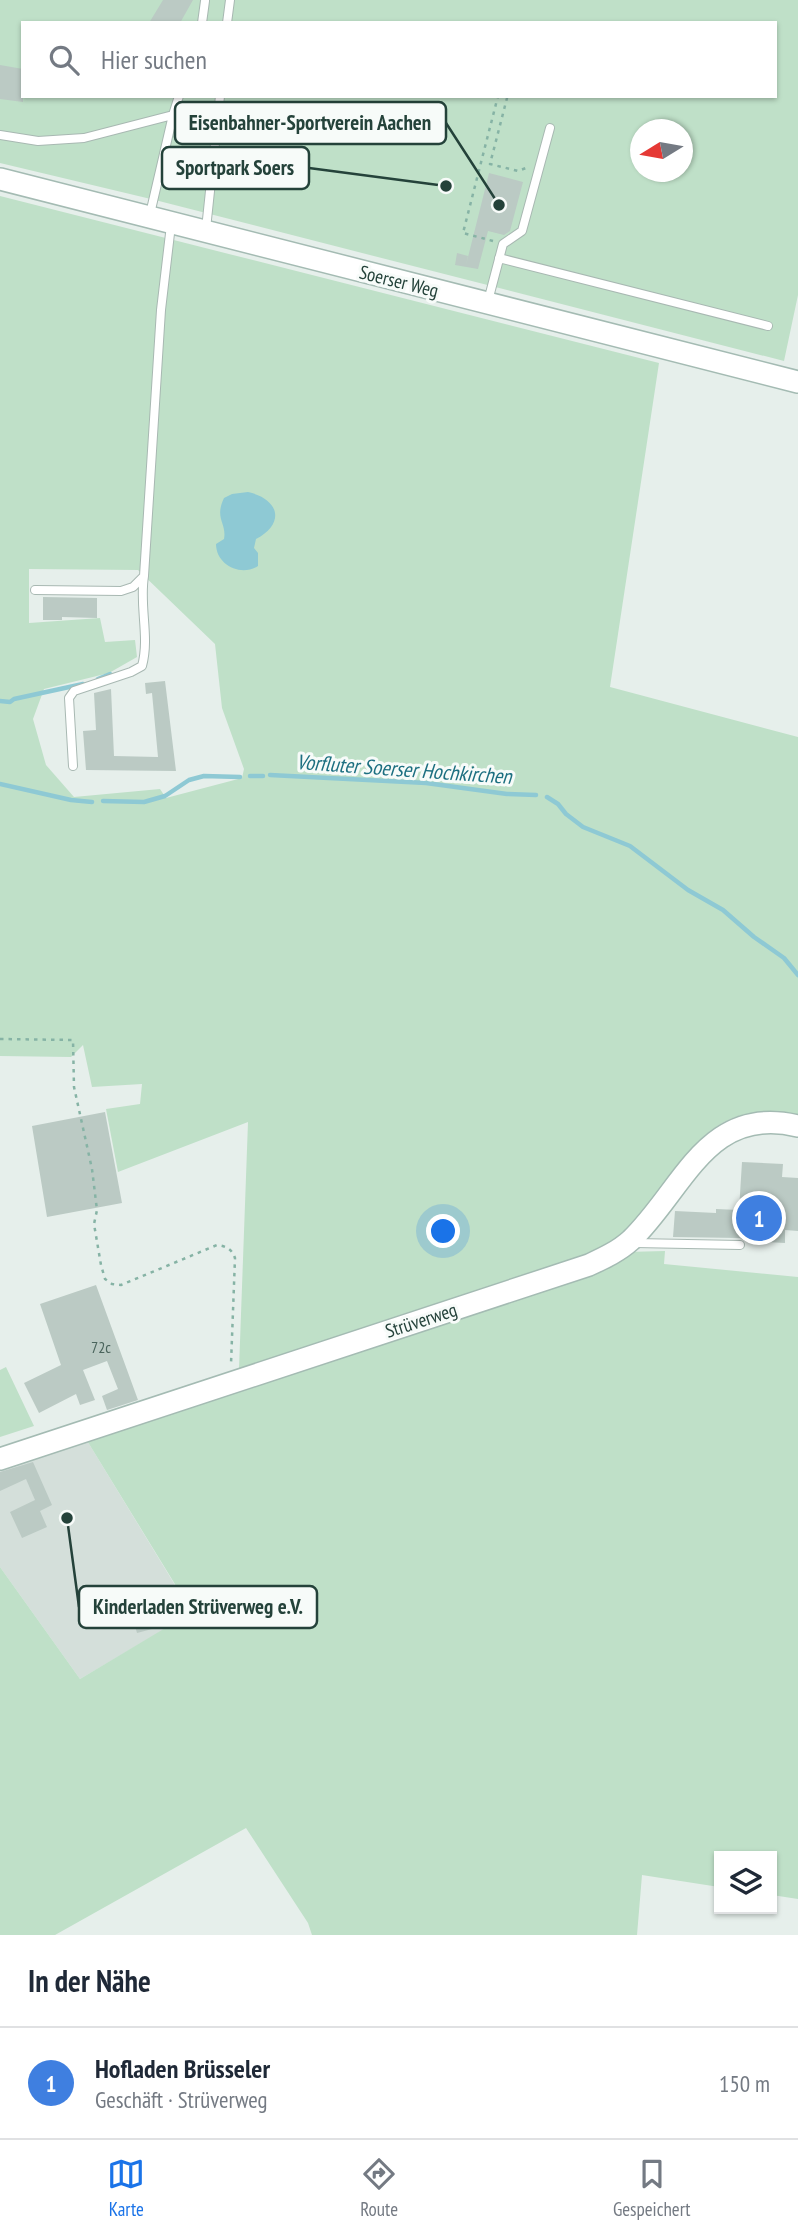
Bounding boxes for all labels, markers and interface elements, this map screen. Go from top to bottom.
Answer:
search box [21,21,777,98]
icon: search [45,41,83,79]
text: Hier suchen [101,43,207,76]
callout: Eisenbahner-Sportverein Aachen [175,102,446,144]
text: Eisenbahner-Sportverein Aachen [189,109,431,136]
north arrow [630,119,693,182]
callout: Sportpark Soers [162,147,309,189]
text: Sportpark Soers [176,154,294,181]
street label: Soerser Weg [357,260,441,302]
water label: Vorfluter Soerser Hochkirchen [296,748,514,790]
pin: 1 [736,1192,782,1244]
your location [426,1214,460,1248]
street label: Strüverweg [382,1297,460,1343]
house number: 72c [91,1337,111,1357]
callout: Kinderladen Strüverweg e.V. [79,1586,317,1628]
text: Kinderladen Strüverweg e.V. [93,1593,303,1620]
map controls [714,1851,777,1914]
button: layers [714,1851,777,1914]
text: In der Nähe [28,1961,151,2000]
text: Hofladen Brüsseler [95,2052,270,2085]
text: 1 [46,2069,57,2098]
text: 150 m [719,2069,770,2098]
text: Geschäft · Strüverweg [95,2085,268,2114]
tab: Karte [107,2155,145,2221]
tab: Route [360,2155,398,2221]
tab: Gespeichert [613,2155,691,2221]

